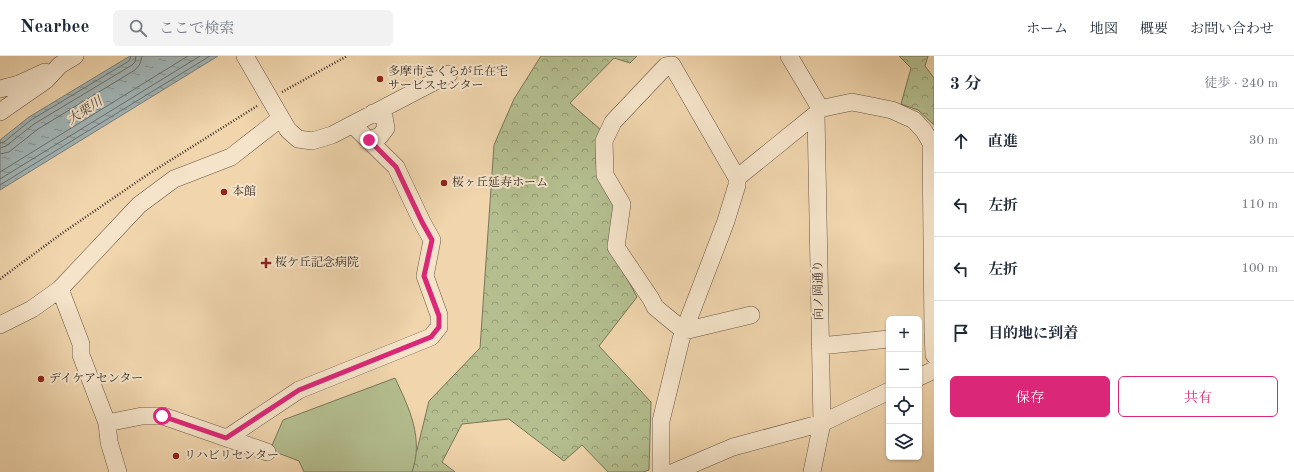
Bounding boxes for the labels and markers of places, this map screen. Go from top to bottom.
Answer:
place label: 多摩市さくらが丘在宅 サービスセンター [388,64,508,92]
marker: 多摩市さくらが丘在宅 サービスセンター [375,74,385,84]
place label: 桜ヶ丘延寿ホーム [452,175,548,189]
marker: 桜ヶ丘延寿ホーム [439,178,449,188]
place label: 本館 [232,184,256,198]
marker: 本館 [219,187,229,197]
place label: 桜ケ丘記念病院 [275,255,359,269]
marker: 桜ケ丘記念病院 [260,257,272,269]
place label: デイケアセンター [49,372,143,385]
marker: デイケアセンター [36,374,46,384]
place label: リハビリセンター [184,449,279,462]
marker: リハビリセンター [171,451,181,461]

